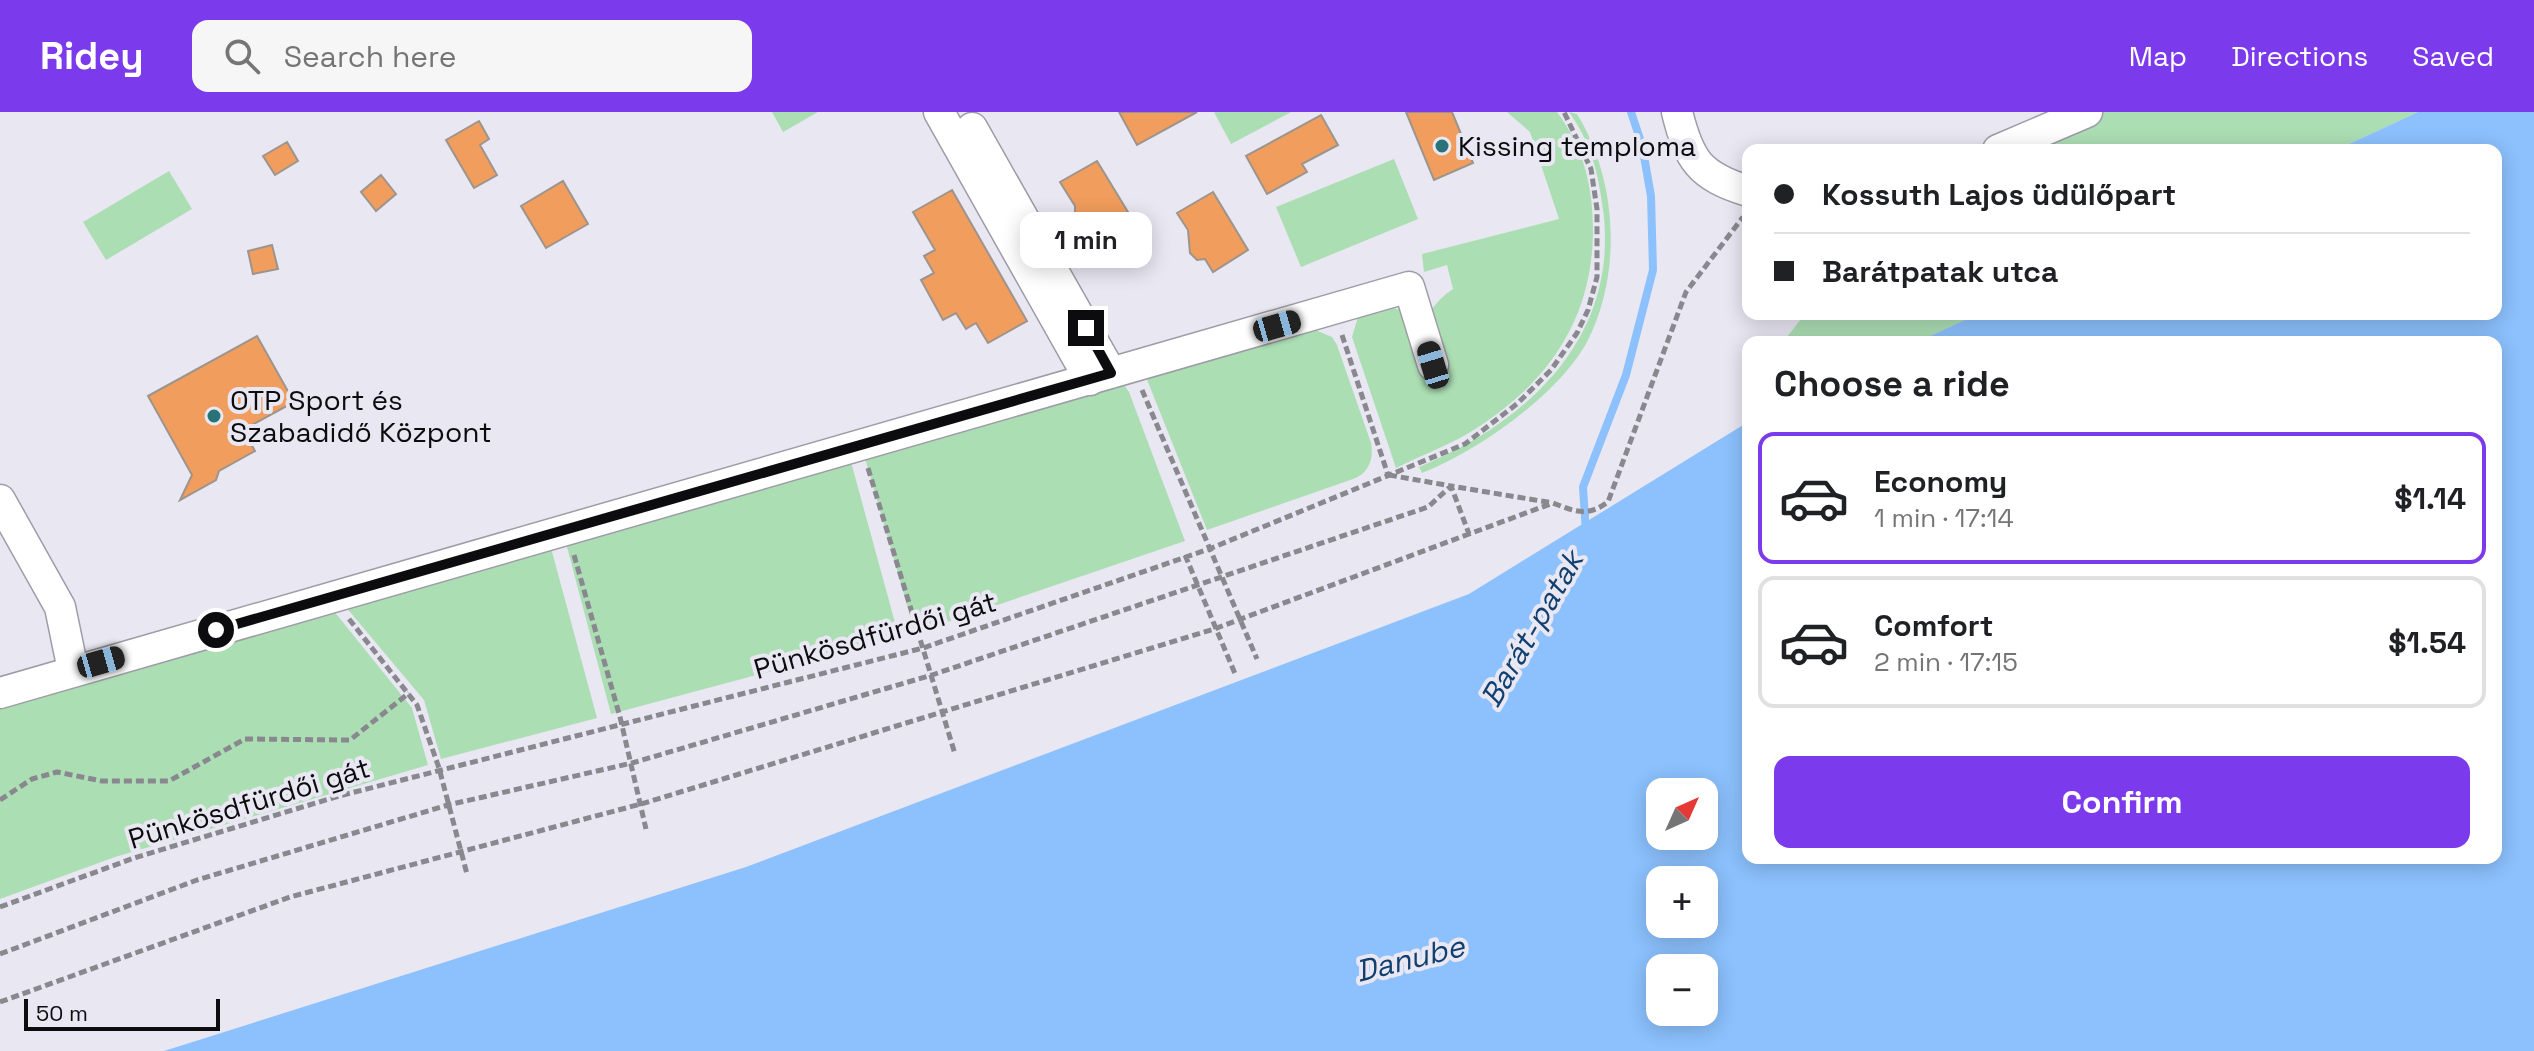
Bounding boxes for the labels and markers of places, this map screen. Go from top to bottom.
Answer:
place label: Kissing temploma [1458,128,1696,164]
marker: Kissing temploma [1433,137,1451,155]
place label: OTP Sport és Szabadidő Központ [230,382,492,450]
marker: OTP Sport és Szabadidő Központ [205,407,223,425]

